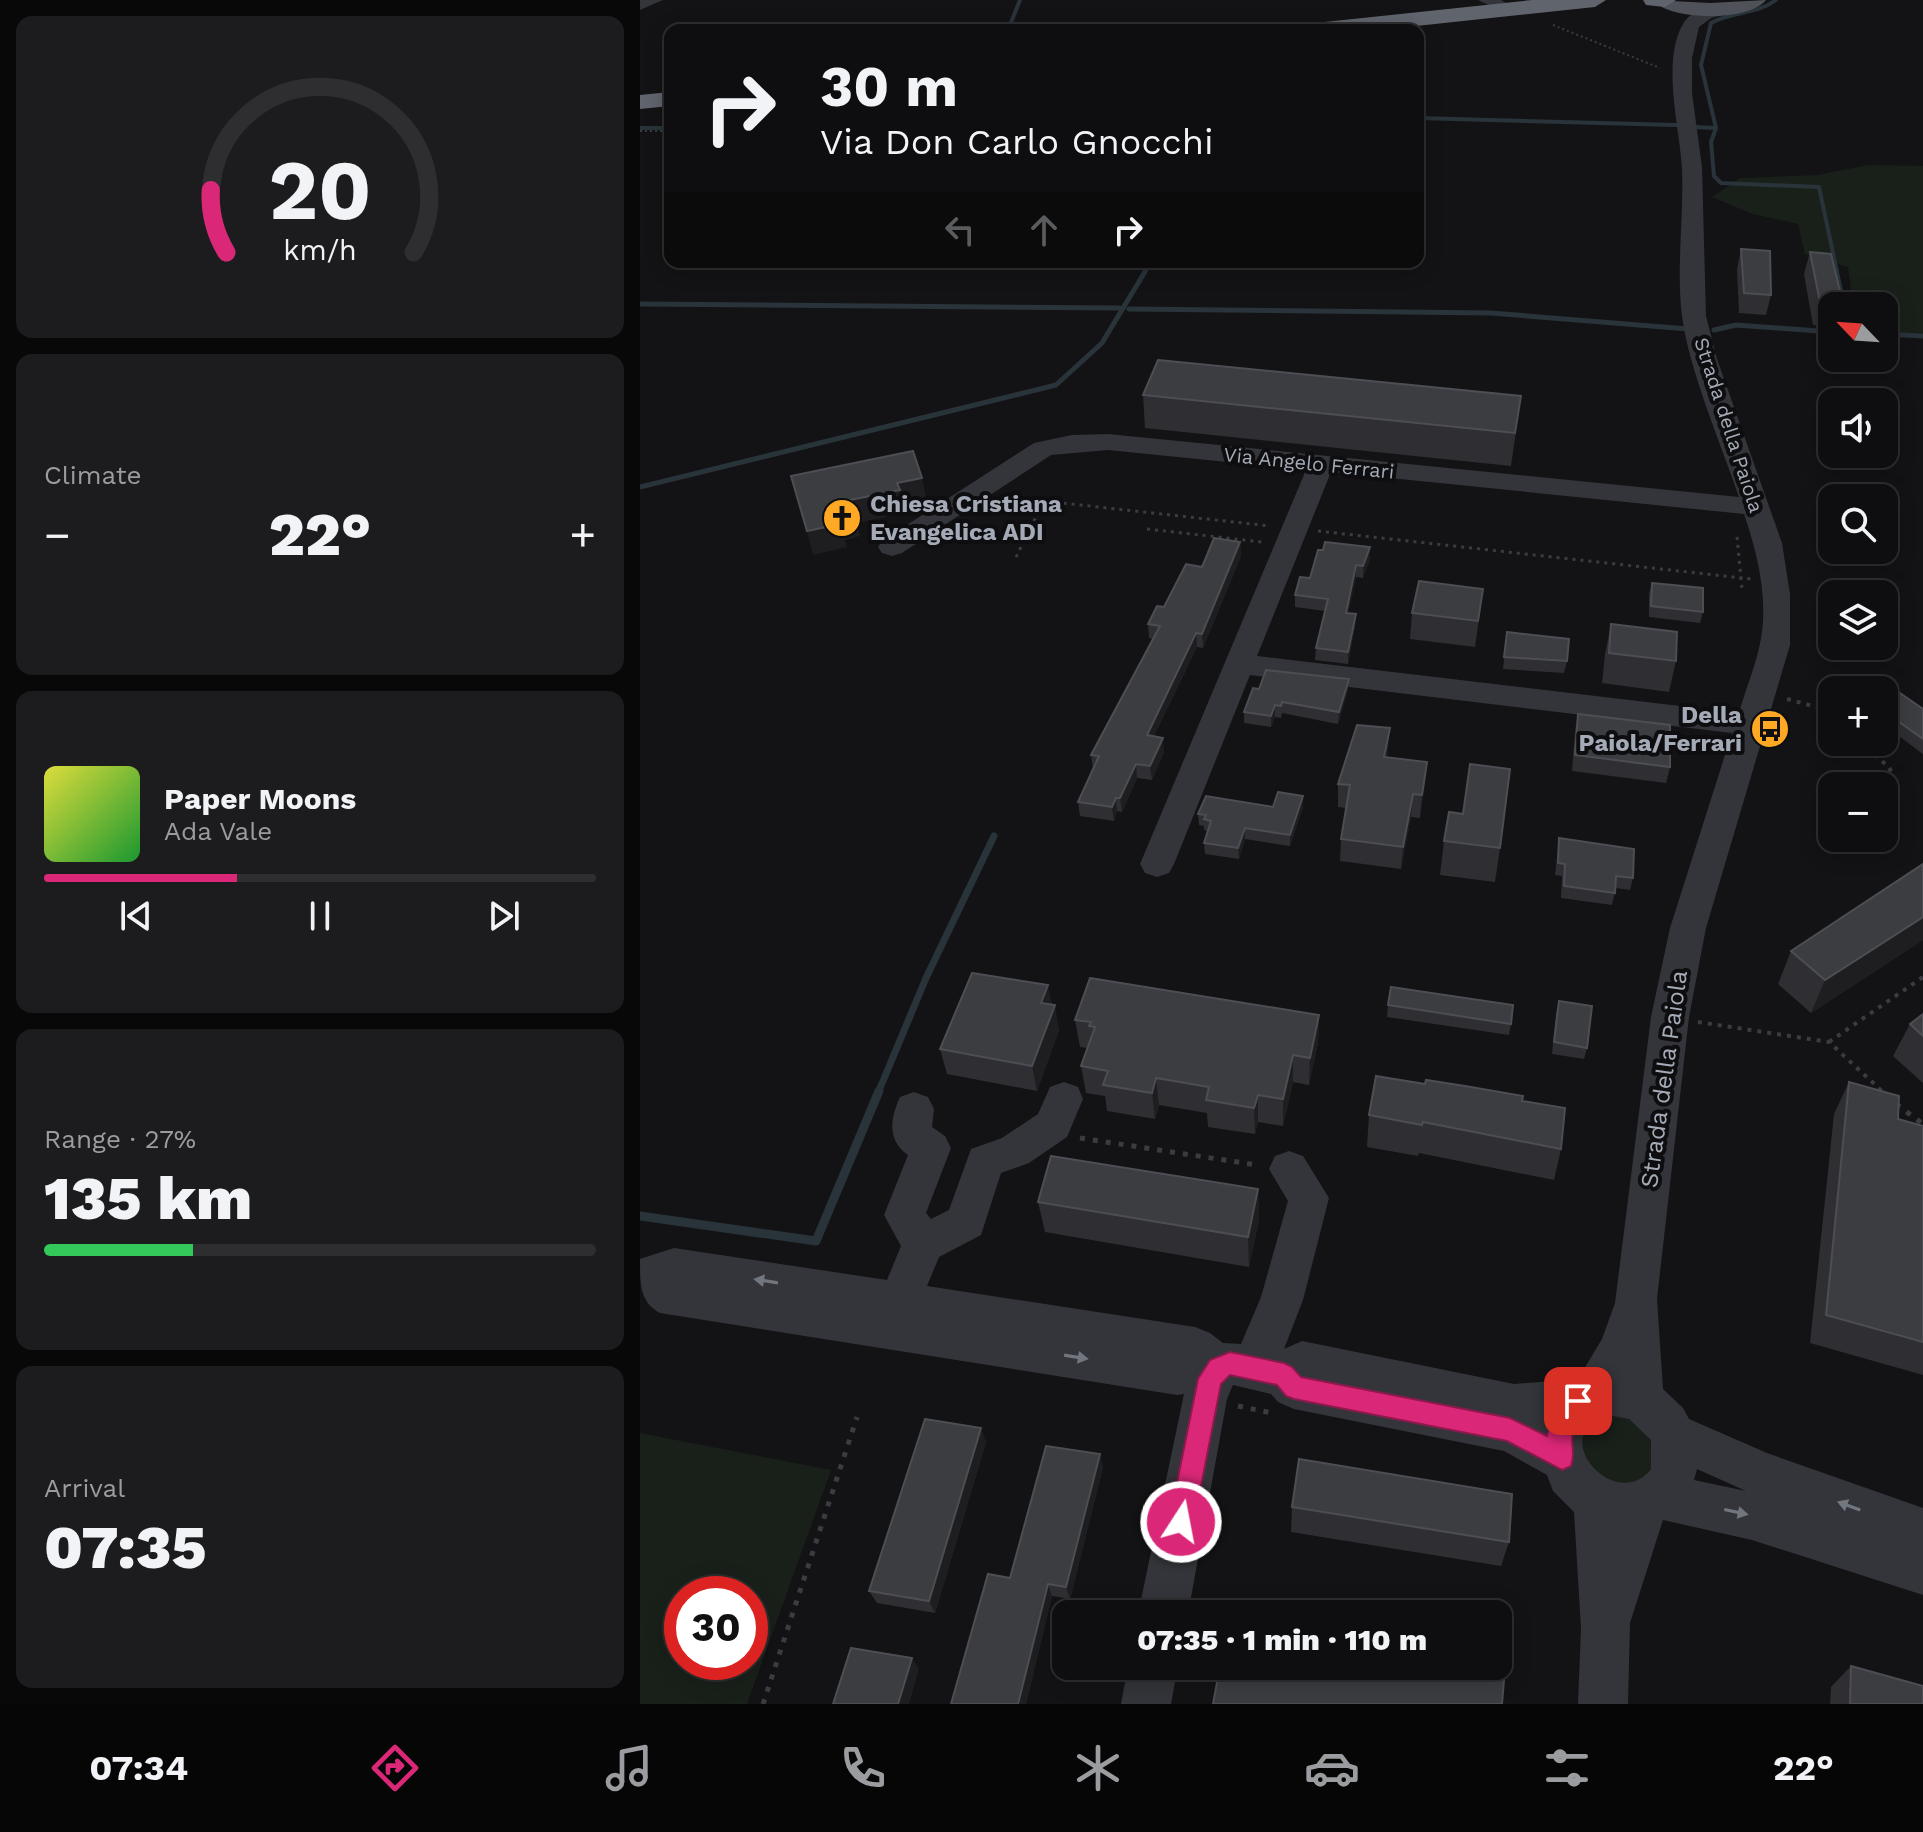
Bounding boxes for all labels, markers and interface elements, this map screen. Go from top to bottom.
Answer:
text: 30 m [820,54,958,120]
icon: right [688,56,792,160]
text: Via Don Carlo Gnocchi [820,121,1214,163]
text: 20 [268,141,372,238]
icon: left [938,208,982,252]
icon: ahead [1022,208,1066,252]
icon: right [1106,208,1150,252]
text: km/h [283,233,357,267]
north arrow [1818,292,1898,372]
map controls [1818,292,1898,852]
street label: Strada della Paiola [1689,334,1769,516]
button: sound [1818,388,1898,468]
street label: Via Angelo Ferrari [1223,442,1395,484]
text: Climate [44,460,142,490]
button: search [1818,484,1898,564]
place label: Chiesa Cristiana Evangelica ADI [870,490,1062,546]
church icon: Chiesa Cristiana Evangelica ADI [821,497,863,539]
text: 22° [269,499,371,570]
text: − [44,509,71,561]
text: + [569,509,596,561]
button: layers [1818,580,1898,660]
button: + [1818,676,1898,756]
place label: Della Paiola/Ferrari [1578,701,1742,757]
bus stop icon: Della Paiola/Ferrari [1749,708,1791,750]
button: − [1818,772,1898,852]
text: Paper Moons [164,781,356,816]
text: Ada Vale [164,816,272,846]
icon: previous [114,894,158,938]
icon: pause [298,894,342,938]
icon: next [482,894,526,938]
street label: Strada della Paiola [1635,968,1693,1190]
text: Range · 27% [44,1124,196,1154]
text: 135 km [44,1163,252,1234]
one-way arrow [753,1274,778,1287]
one-way arrow [1063,1352,1088,1364]
pin [1544,1367,1612,1435]
icon: arrive [1556,1379,1600,1423]
text: Arrival [44,1473,125,1503]
position arrow [1139,1480,1223,1564]
one-way arrow [1837,1500,1861,1512]
one-way arrow [1723,1506,1748,1519]
text: 07:35 [44,1512,206,1583]
speed limit sign: 30 [664,1576,768,1680]
text: 07:35 · 1 min · 110 m [1137,1622,1427,1657]
icon: directions [367,1740,423,1796]
icon: music [601,1740,657,1796]
icon: phone [835,1740,891,1796]
icon: climate [1070,1740,1126,1796]
icon: car [1304,1740,1360,1796]
icon: filters [1539,1740,1595,1796]
text: 07:34 [89,1747,188,1789]
text: 22° [1773,1747,1834,1789]

